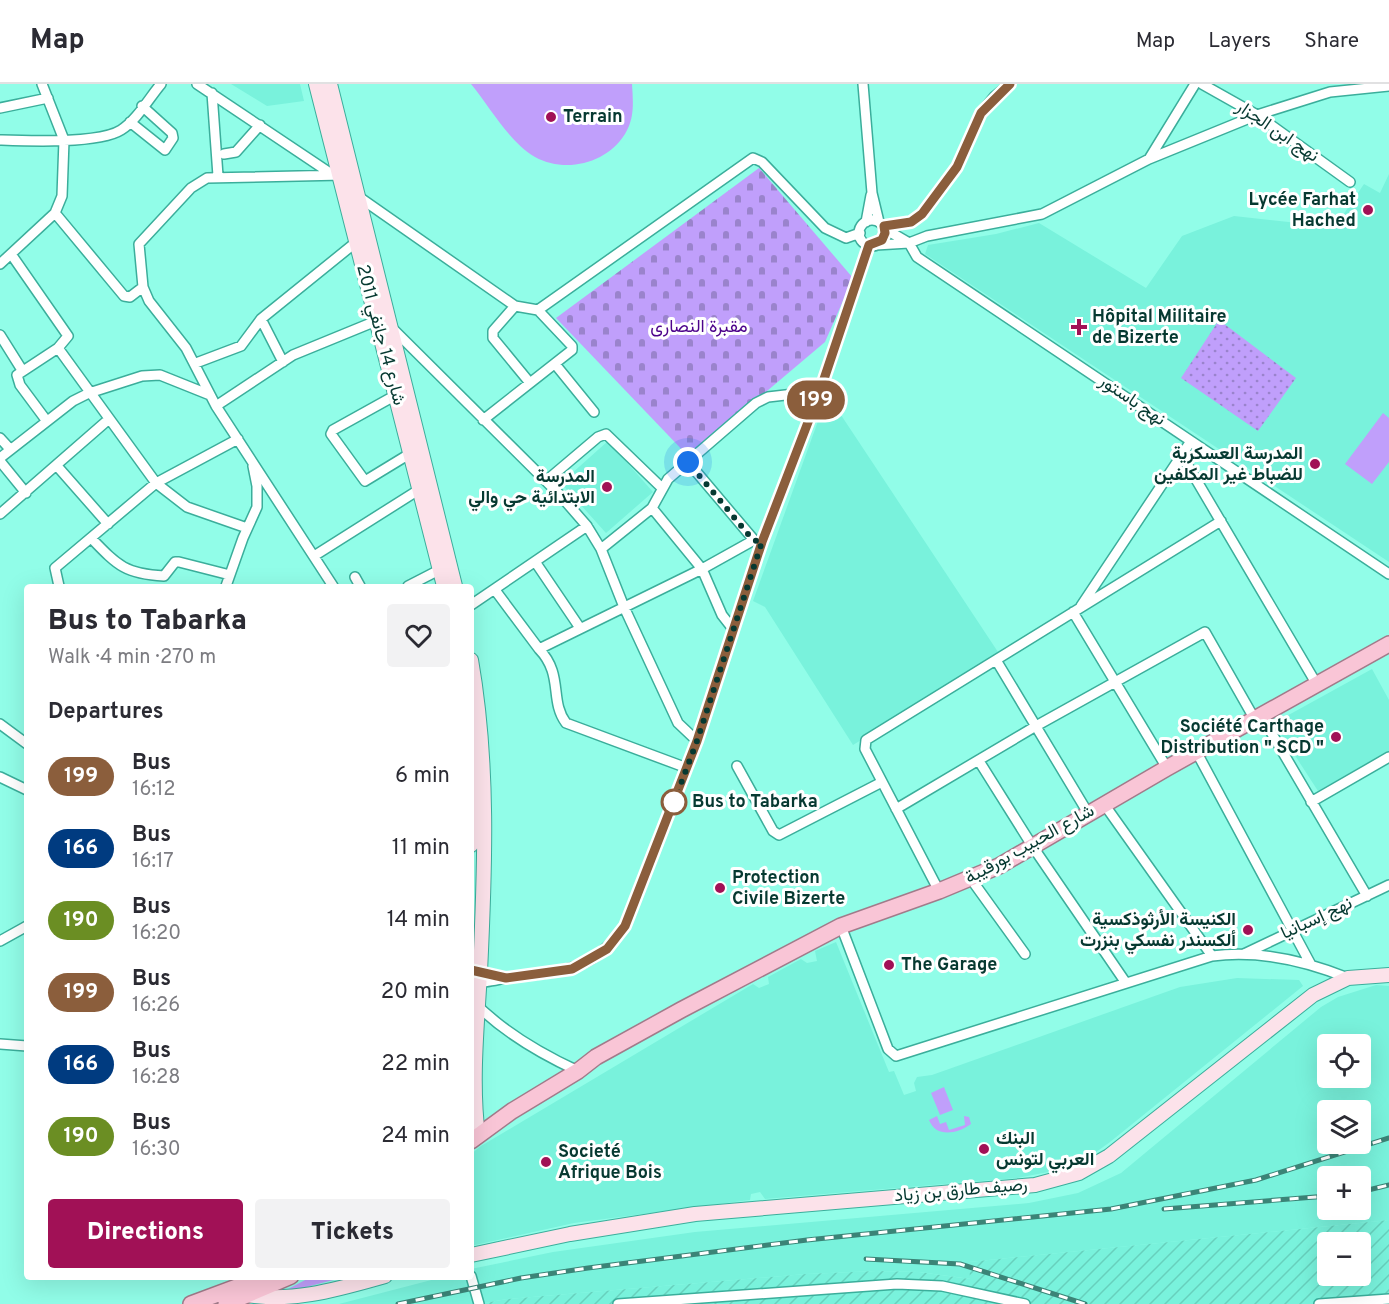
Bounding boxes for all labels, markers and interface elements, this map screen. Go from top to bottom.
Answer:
text: Map [30,23,85,59]
text: Map [1136,28,1175,55]
text: Layers [1208,28,1271,55]
text: Share [1304,28,1359,55]
street label: نهج ابن الجزار [1230,95,1323,168]
place label: Terrain [563,106,623,129]
marker: Terrain [544,110,558,124]
place label: Lycée Farhat Hached [1248,189,1356,233]
marker: Lycée Farhat Hached [1361,203,1375,217]
street label: شارع 14 جانفي 2011 [348,262,410,409]
place label: Hôpital Militaire de Bizerte [1092,306,1227,350]
park label: مقبرة النصارى [650,316,748,339]
marker: Hôpital Militaire de Bizerte [1070,318,1088,336]
street label: نهج باستور [1093,370,1170,432]
line badge: 199 [782,380,850,420]
text: 199 [799,387,833,414]
place label: المدرسة العسكرية للضباط غير المكلفين [1154,443,1303,487]
your location [673,447,703,477]
marker: المدرسة العسكرية للضباط غير المكلفين [1308,457,1322,471]
place label: المدرسة الابتدائية حي والي [468,466,595,512]
marker: المدرسة الابتدائية حي والي [600,480,614,494]
text: Bus to Tabarka [48,604,247,640]
button: heart [387,604,450,667]
text: Walk · 4 min · 270 m [48,645,216,671]
text: Departures [48,699,164,726]
place label: Société Carthage Distribution " SCD " [1161,716,1324,760]
marker: Société Carthage Distribution " SCD " [1329,730,1343,744]
text: Bus [132,750,171,777]
text: 199 [64,763,98,790]
text: 6 min [395,763,450,790]
text: 16:12 [132,777,176,803]
marker: Bus to Tabarka [661,789,687,815]
place label: Bus to Tabarka [692,791,818,814]
street label: شارع الحبيب بورقيبة [961,800,1099,890]
text: Bus [132,822,171,849]
text: 166 [64,835,98,862]
text: 11 min [392,835,450,862]
text: 16:17 [132,849,174,875]
place label: Protection Civile Bizerte [732,867,845,911]
marker: Protection Civile Bizerte [713,881,727,895]
street label: نهج إسبانيا [1278,892,1356,946]
text: Bus [132,894,171,921]
text: 190 [63,907,99,934]
text: 14 min [387,907,450,934]
place label: الكنيسة الأرثوذكسية ألكسندر نفسكي بنزرت [1080,909,1236,955]
text: 16:20 [132,921,181,947]
marker: الكنيسة الأرثوذكسية ألكسندر نفسكي بنزرت [1241,923,1255,937]
place label: The Garage [901,954,997,977]
marker: The Garage [882,958,896,972]
text: Bus [132,966,171,993]
text: 199 [64,979,98,1006]
text: 20 min [381,979,450,1006]
text: 16:26 [132,993,180,1019]
map controls [1317,1034,1371,1286]
button: locate [1317,1034,1371,1088]
text: Bus [132,1038,171,1065]
text: 166 [64,1051,98,1078]
text: 22 min [381,1051,450,1078]
text: 16:28 [132,1065,180,1091]
button: layers [1317,1100,1371,1154]
text: Bus [132,1110,171,1137]
text: 190 [63,1123,99,1150]
text: 24 min [381,1123,450,1150]
place label: البنك العربي لتونس [996,1128,1094,1174]
text: 16:30 [132,1137,181,1163]
place label: Societé Afrique Bois [558,1141,662,1185]
marker: البنك العربي لتونس [977,1142,991,1156]
marker: Societé Afrique Bois [539,1155,553,1169]
button: + [1317,1166,1371,1220]
street label: رصيف طارق بن زياد [893,1174,1029,1208]
button: Directions [48,1199,243,1268]
button: Tickets [255,1199,450,1268]
button: − [1317,1232,1371,1286]

